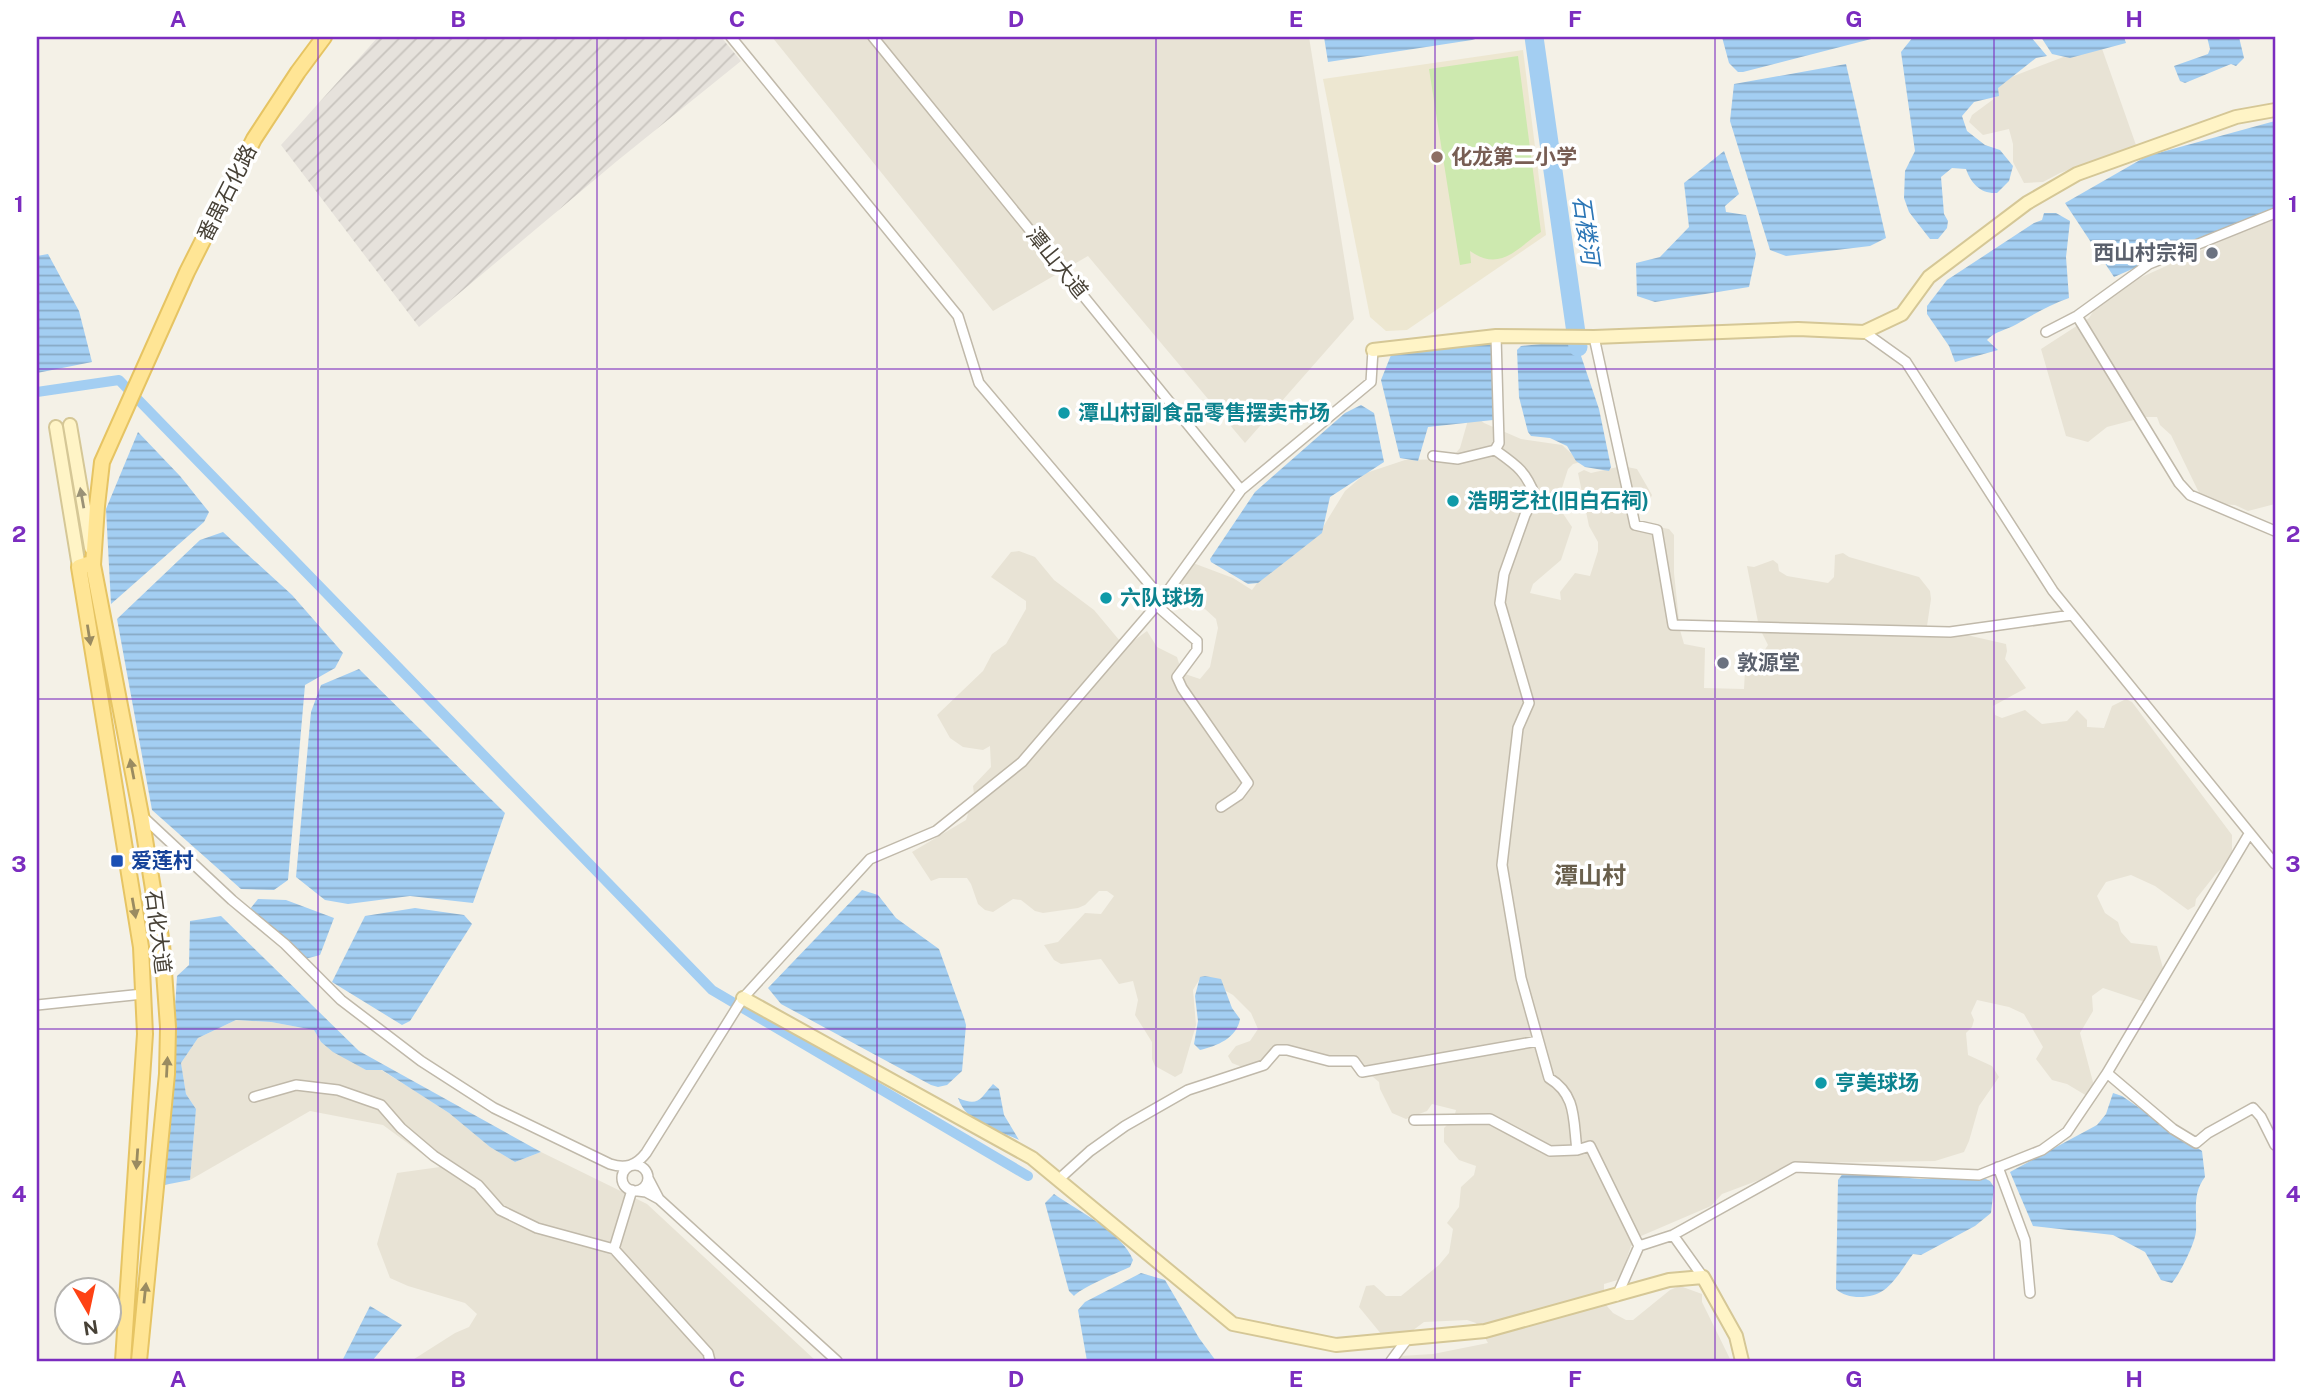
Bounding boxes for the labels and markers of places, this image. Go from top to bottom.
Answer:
place label: 化龙第二小学 [1451,144,1577,169]
marker: 化龙第二小学 [1429,149,1445,165]
place label: 西山村宗祠 [2093,240,2198,265]
marker: 西山村宗祠 [2204,245,2220,261]
place label: 潭山村副食品零售摆卖市场 [1078,400,1330,425]
marker: 潭山村副食品零售摆卖市场 [1056,405,1072,421]
place label: 浩明艺社(旧白石祠) [1467,488,1649,513]
marker: 浩明艺社(旧白石祠) [1445,493,1461,509]
place label: 六队球场 [1120,585,1204,610]
marker: 六队球场 [1098,590,1114,606]
place label: 敦源堂 [1737,650,1800,675]
marker: 敦源堂 [1715,655,1731,671]
place label: 爱莲村 [131,848,194,873]
marker: 爱莲村 [109,853,125,869]
place label: 亨美球场 [1835,1070,1919,1095]
marker: 亨美球场 [1813,1075,1829,1091]

